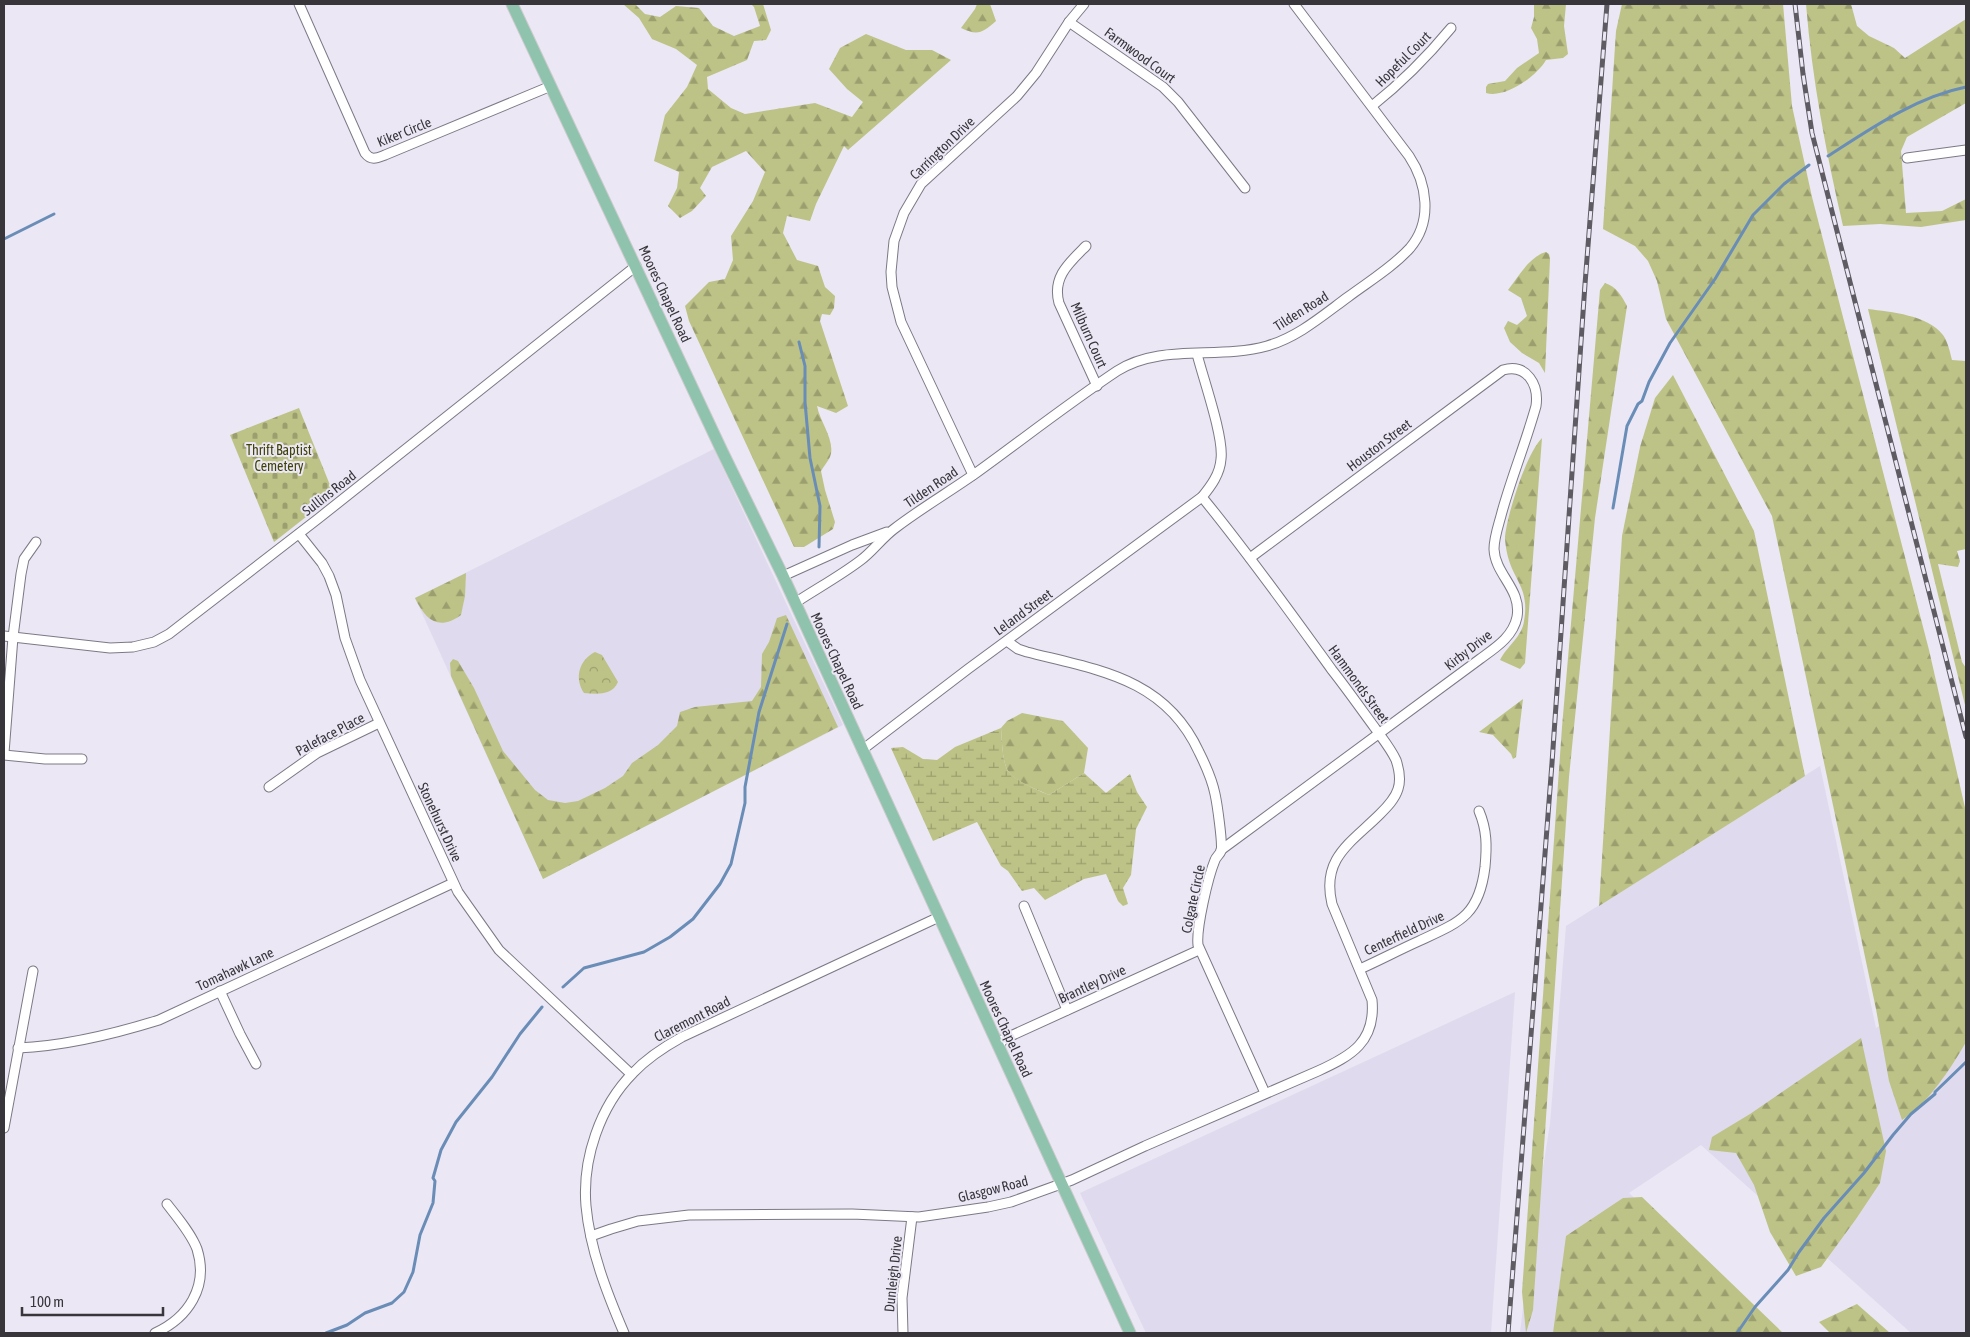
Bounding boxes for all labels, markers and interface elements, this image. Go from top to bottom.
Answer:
street label: Farmwood Court [1101,24,1179,86]
street label: Hopeful Court [1372,28,1434,90]
street label: Carrington Drive [906,113,978,183]
street label: Kiker Circle [375,114,433,150]
street label: Moores Chapel Road [636,243,694,345]
street label: Tilden Road [1271,288,1331,334]
street label: Milburn Court [1067,300,1111,370]
street label: Houston Street [1344,416,1414,474]
park label: Thrift Baptist Cemetery [246,442,312,474]
street label: Tilden Road [901,463,961,511]
street label: Sullins Road [299,467,359,519]
street label: Leland Street [991,586,1055,638]
street label: Moores Chapel Road [808,610,866,712]
street label: Kirby Drive [1441,627,1495,673]
street label: Hammonds Street [1325,642,1393,726]
street label: Paleface Place [293,709,367,759]
street label: Stonehurst Drive [415,780,465,864]
street label: Colgate Circle [1178,863,1208,935]
street label: Centerfield Drive [1361,907,1447,959]
street label: Tomahawk Lane [194,944,276,994]
street label: Brantley Drive [1056,961,1128,1007]
street label: Moores Chapel Road [977,978,1035,1080]
street label: Claremont Road [651,993,733,1045]
street label: Glasgow Road [956,1173,1030,1205]
street label: Dunleigh Drive [881,1235,905,1313]
scale bar [22,1284,164,1316]
text: 100 m [30,1293,64,1310]

